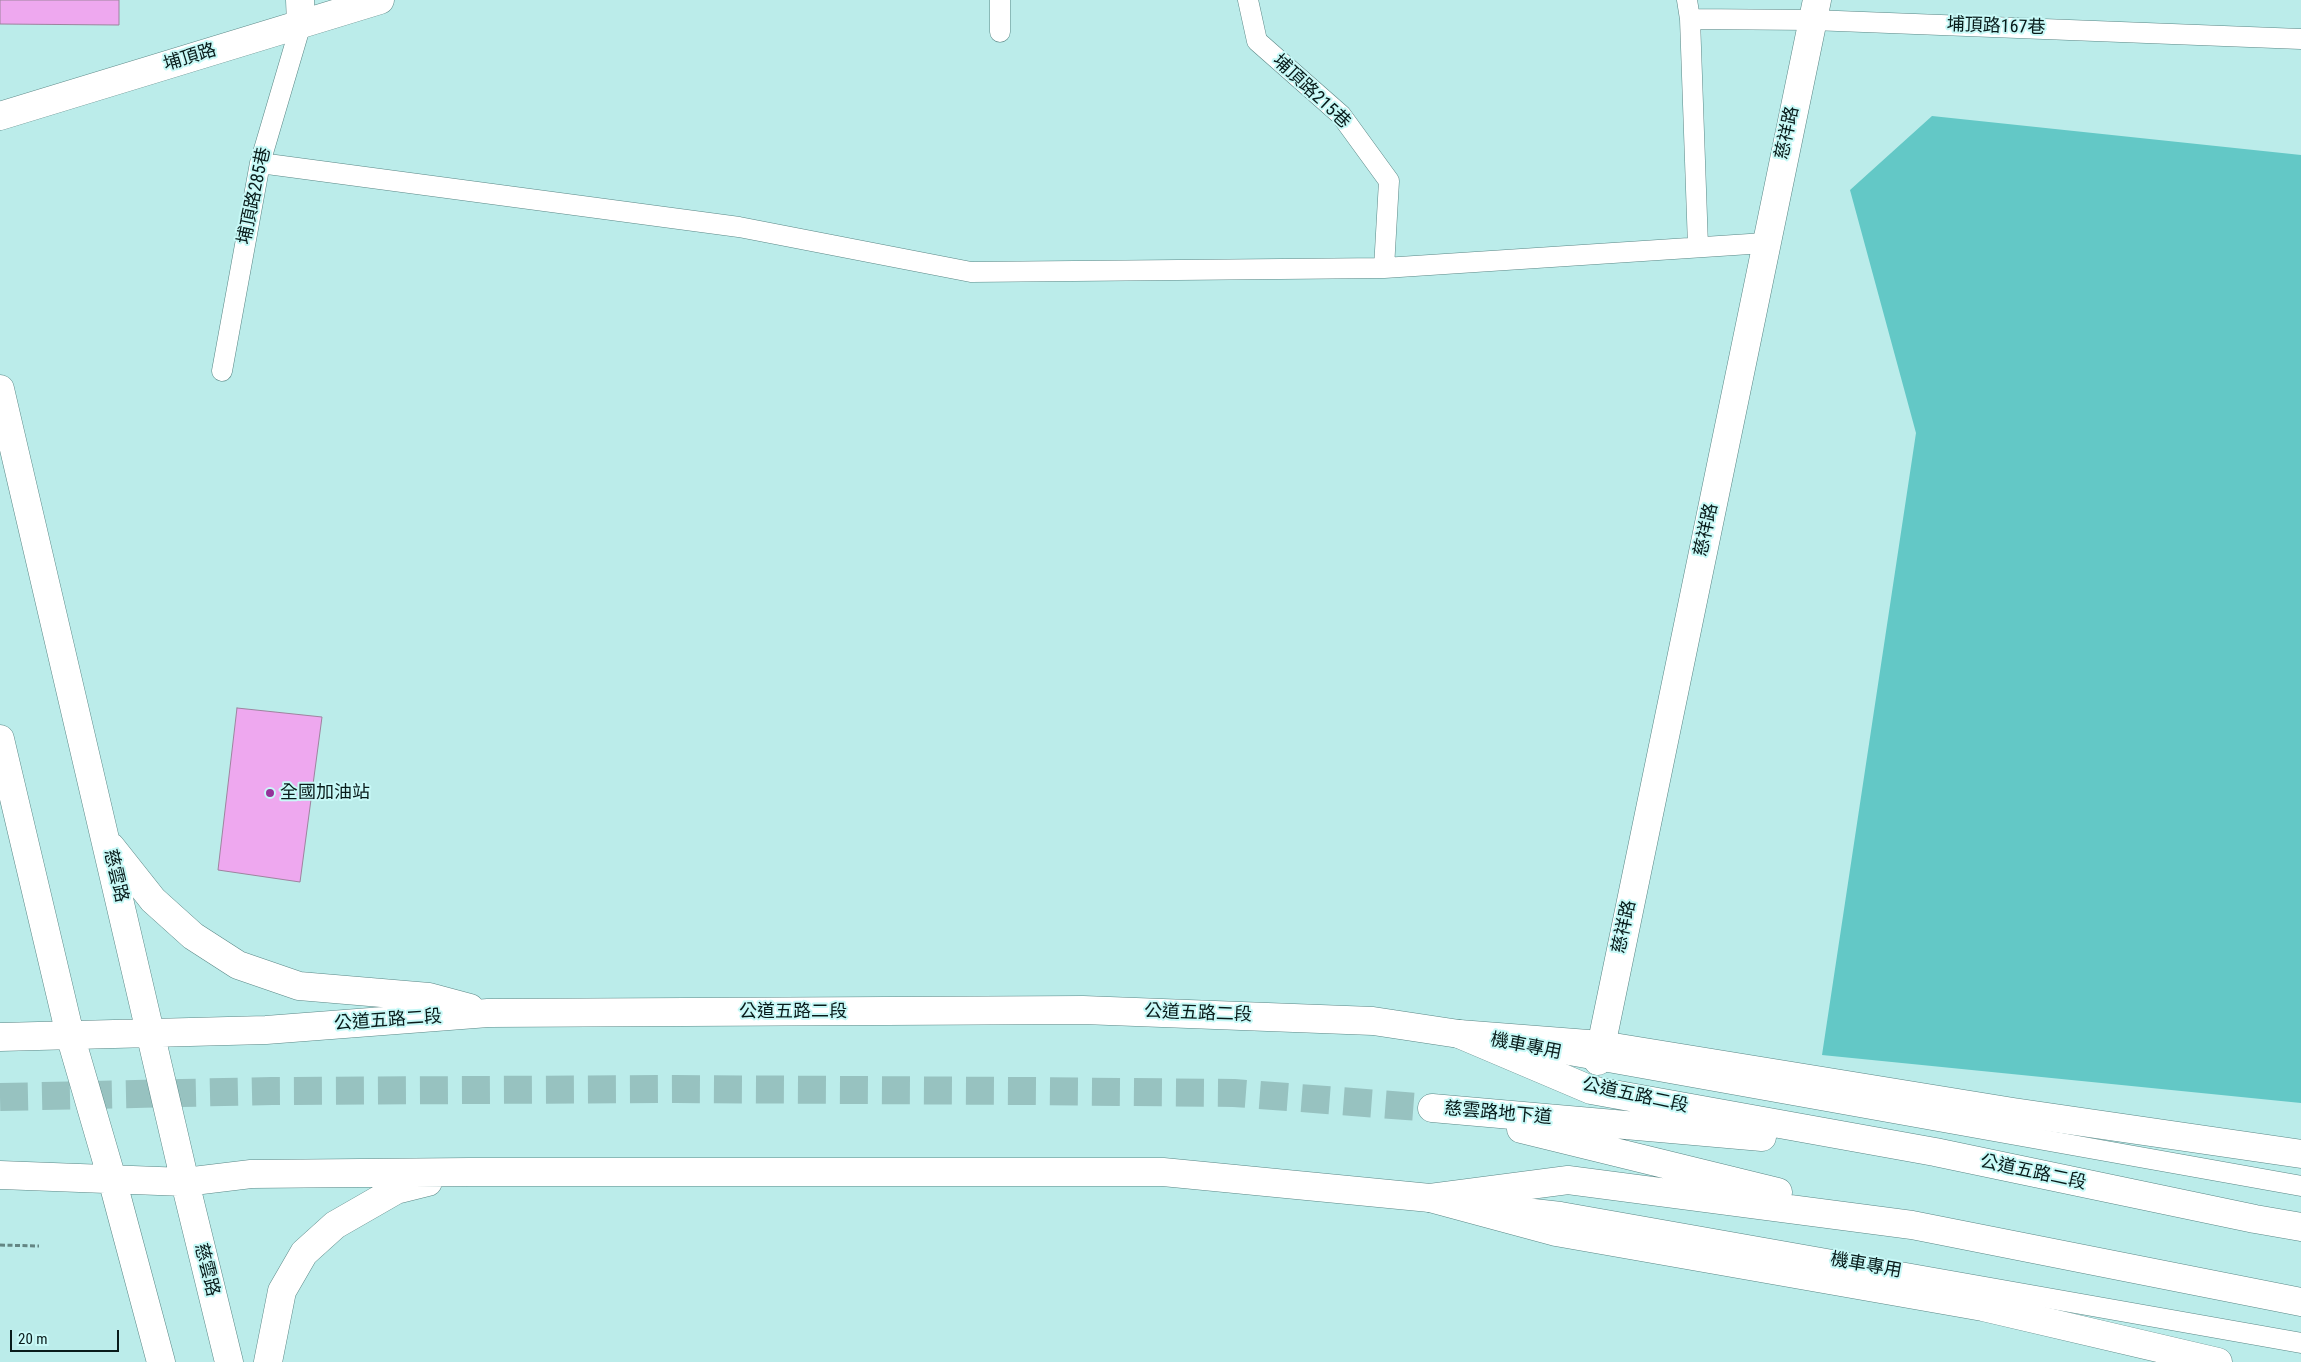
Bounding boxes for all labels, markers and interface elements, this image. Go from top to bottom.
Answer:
street label: 埔頂路167巷 [1946,14,2046,40]
street label: 埔頂路 [161,40,219,76]
street label: 埔頂路215巷 [1268,50,1354,134]
street label: 慈祥路 [1772,104,1804,162]
street label: 埔頂路285巷 [234,146,276,246]
street label: 慈祥路 [1691,501,1723,559]
place label: 全國加油站 [280,782,370,804]
marker: 全國加油站 [264,787,276,799]
street label: 慈雲路 [98,847,132,905]
street label: 慈祥路 [1609,898,1641,956]
street label: 公道五路二段 [739,1001,847,1023]
street label: 公道五路二段 [1144,1001,1252,1027]
street label: 公道五路二段 [333,1006,443,1036]
street label: 機車專用 [1489,1030,1563,1064]
street label: 公道五路二段 [1580,1074,1690,1118]
street label: 慈雲路地下道 [1443,1099,1553,1129]
street label: 公道五路二段 [1978,1151,2088,1195]
street label: 慈雲路 [189,1241,223,1299]
street label: 機車專用 [1829,1249,1903,1283]
scale bar [12,1320,121,1352]
text: 20 m [18,1330,48,1348]

